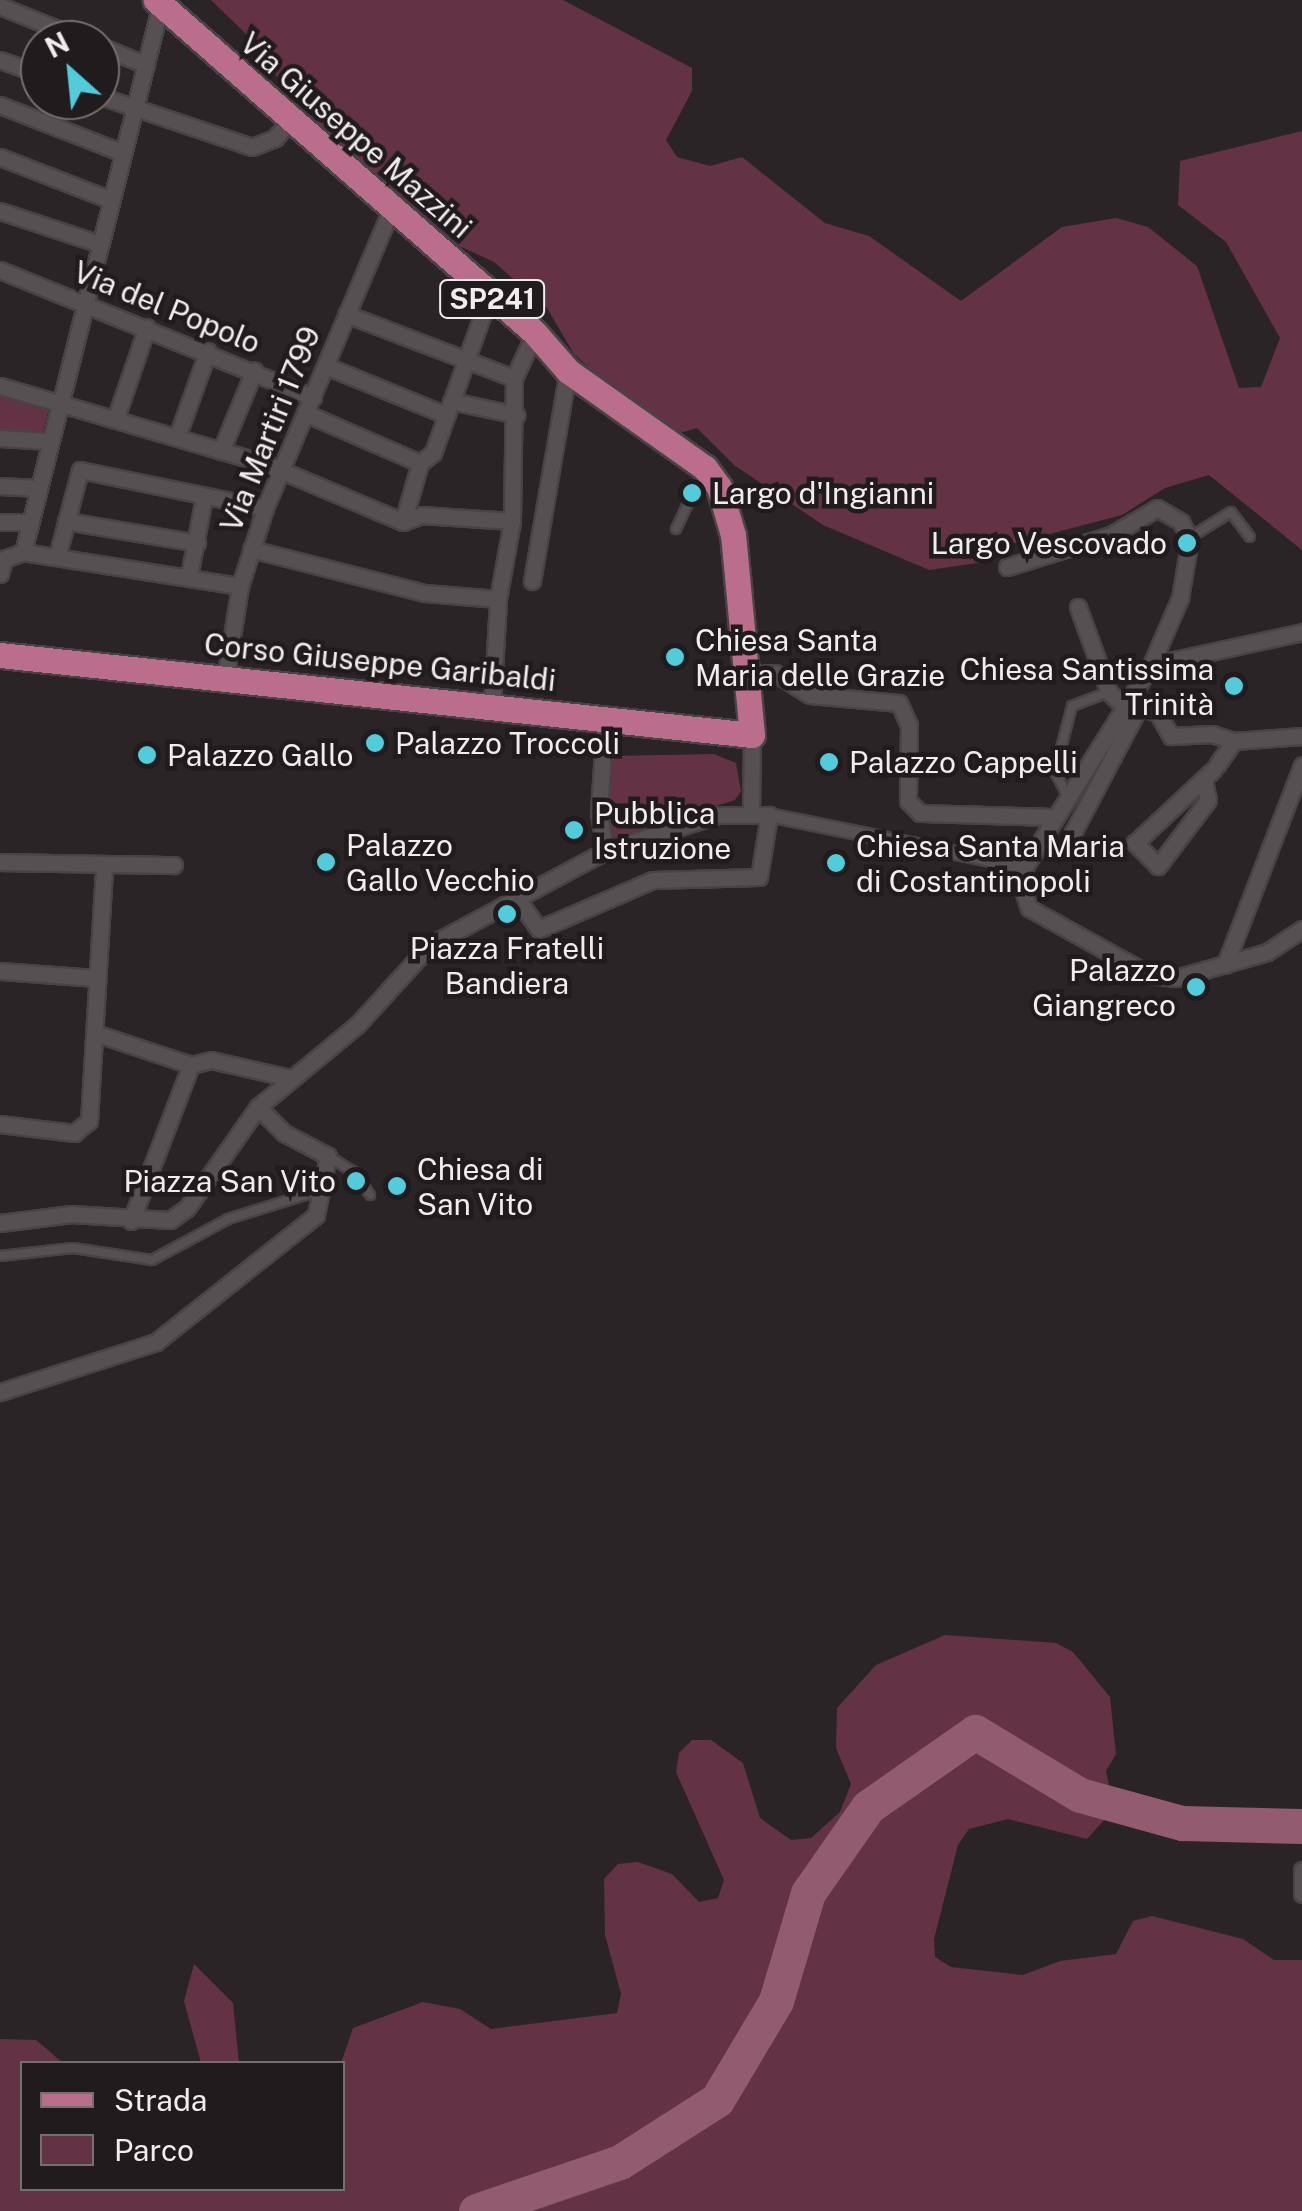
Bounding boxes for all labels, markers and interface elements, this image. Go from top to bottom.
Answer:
north arrow [20,20,120,120]
text: N [40,25,74,64]
street label: Via Giuseppe Mazzini [233,25,479,245]
street label: Via del Popolo [68,253,266,361]
road number: SP241 [437,276,547,322]
street label: Via Martiri 1799 [212,321,328,537]
place label: Largo d'Ingianni [712,475,935,511]
marker: Largo d'Ingianni [681,482,703,504]
place label: Largo Vescovado [930,525,1167,561]
marker: Largo Vescovado [1176,532,1198,554]
place label: Chiesa Santa Maria delle Grazie [695,622,946,692]
street label: Corso Giuseppe Garibaldi [202,626,558,698]
marker: Chiesa Santa Maria delle Grazie [664,646,686,668]
place label: Chiesa Santissima Trinità [960,651,1214,722]
marker: Chiesa Santissima Trinità [1223,675,1245,697]
place label: Palazzo Troccoli [395,725,620,761]
marker: Palazzo Troccoli [364,732,386,754]
place label: Palazzo Gallo [167,737,354,773]
marker: Palazzo Gallo [136,744,158,766]
place label: Palazzo Cappelli [849,744,1078,780]
marker: Palazzo Cappelli [818,751,840,773]
place label: Pubblica Istruzione [594,795,731,866]
marker: Pubblica Istruzione [563,819,585,841]
place label: Palazzo Gallo Vecchio [346,827,536,898]
place label: Chiesa Santa Maria di Costantinopoli [856,828,1125,898]
marker: Palazzo Gallo Vecchio [315,851,337,873]
marker: Chiesa Santa Maria di Costantinopoli [825,852,847,874]
marker: Piazza Fratelli Bandiera [496,903,518,925]
place label: Piazza Fratelli Bandiera [410,930,604,1000]
place label: Palazzo Giangreco [1032,952,1176,1022]
marker: Palazzo Giangreco [1185,976,1207,998]
place label: Chiesa di San Vito [417,1151,544,1222]
place label: Piazza San Vito [123,1163,336,1199]
marker: Piazza San Vito [345,1170,367,1192]
marker: Chiesa di San Vito [386,1175,408,1197]
legend [20,2061,345,2191]
text: Strada [114,2082,207,2118]
text: Parco [114,2132,194,2168]

